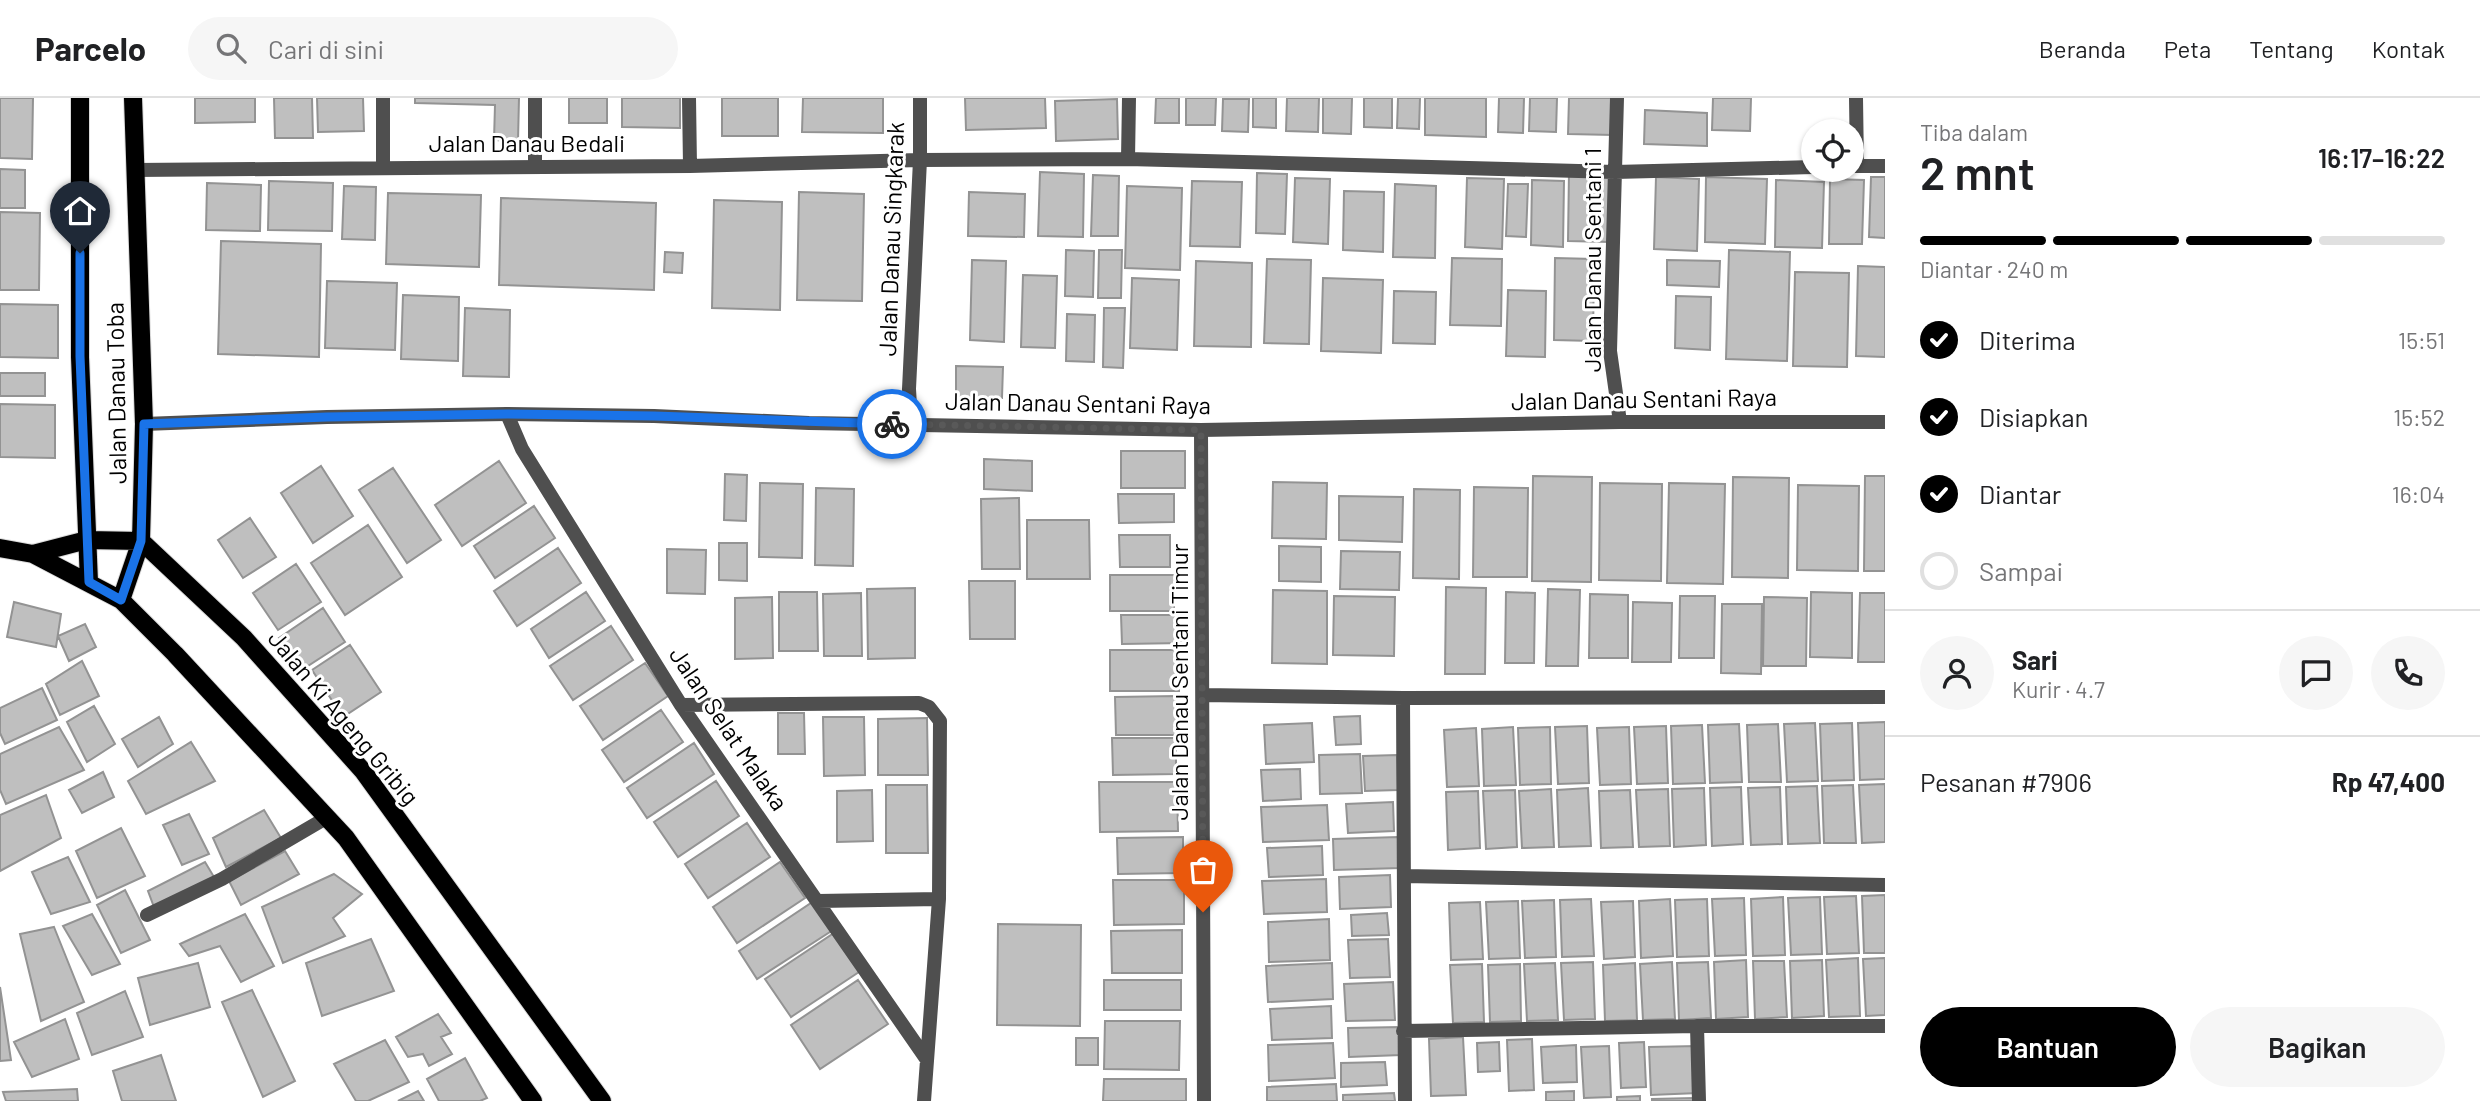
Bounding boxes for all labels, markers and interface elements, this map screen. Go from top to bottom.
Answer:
search box [188,17,678,80]
text: Parcelo [35,28,146,68]
icon: search [212,29,250,67]
text: Cari di sini [268,33,384,64]
text: Beranda [2039,34,2126,63]
text: Peta [2164,34,2211,63]
text: Tentang [2249,34,2334,63]
text: Kontak [2372,34,2445,63]
text: Tiba dalam [1920,118,2028,146]
map controls [1801,119,1864,182]
button: locate [1801,119,1864,182]
street label: Jalan Danau Singkarak [872,121,909,357]
street label: Jalan Danau Bedali [429,128,625,157]
text: 16:17–16:22 [2318,142,2445,173]
text: 2 mnt [1920,144,2035,199]
street label: Jalan Danau Sentani 1 [1577,148,1606,372]
pin [50,181,110,253]
icon: home [61,192,99,230]
text: Diantar · 240 m [1920,255,2068,283]
street label: Jalan Danau Toba [99,302,132,484]
icon: check [1920,321,1958,359]
text: Diterima [1979,324,2076,355]
text: 15:51 [2398,326,2445,354]
street label: Jalan Danau Sentani Raya [1511,382,1777,415]
street label: Jalan Danau Sentani Raya [945,386,1211,419]
courier [857,389,927,459]
icon: check [1920,398,1958,436]
text: Disiapkan [1979,401,2089,432]
text: 15:52 [2393,403,2445,431]
icon: bike [873,405,911,443]
icon: check [1920,475,1958,513]
text: Diantar [1979,478,2061,509]
text: 16:04 [2392,480,2445,508]
street label: Jalan Danau Sentani Timur [1164,543,1193,820]
text: Sampai [1979,555,2063,586]
street label: Jalan Ki Ageng Gribig [263,624,426,810]
button: person [1920,636,1994,710]
button: chat [2279,636,2353,710]
button: phone [2371,636,2445,710]
street label: Jalan Selat Malaka [664,641,795,815]
text: Sari [2012,644,2058,675]
text: Kurir · 4.7 [2012,675,2105,703]
text: Pesanan #7906 [1920,766,2092,797]
text: Rp 47,400 [2332,766,2445,797]
pin [1173,840,1233,912]
icon: bag [1184,851,1222,889]
button: Bantuan [1920,1007,2176,1087]
button: Bagikan [2190,1007,2445,1087]

